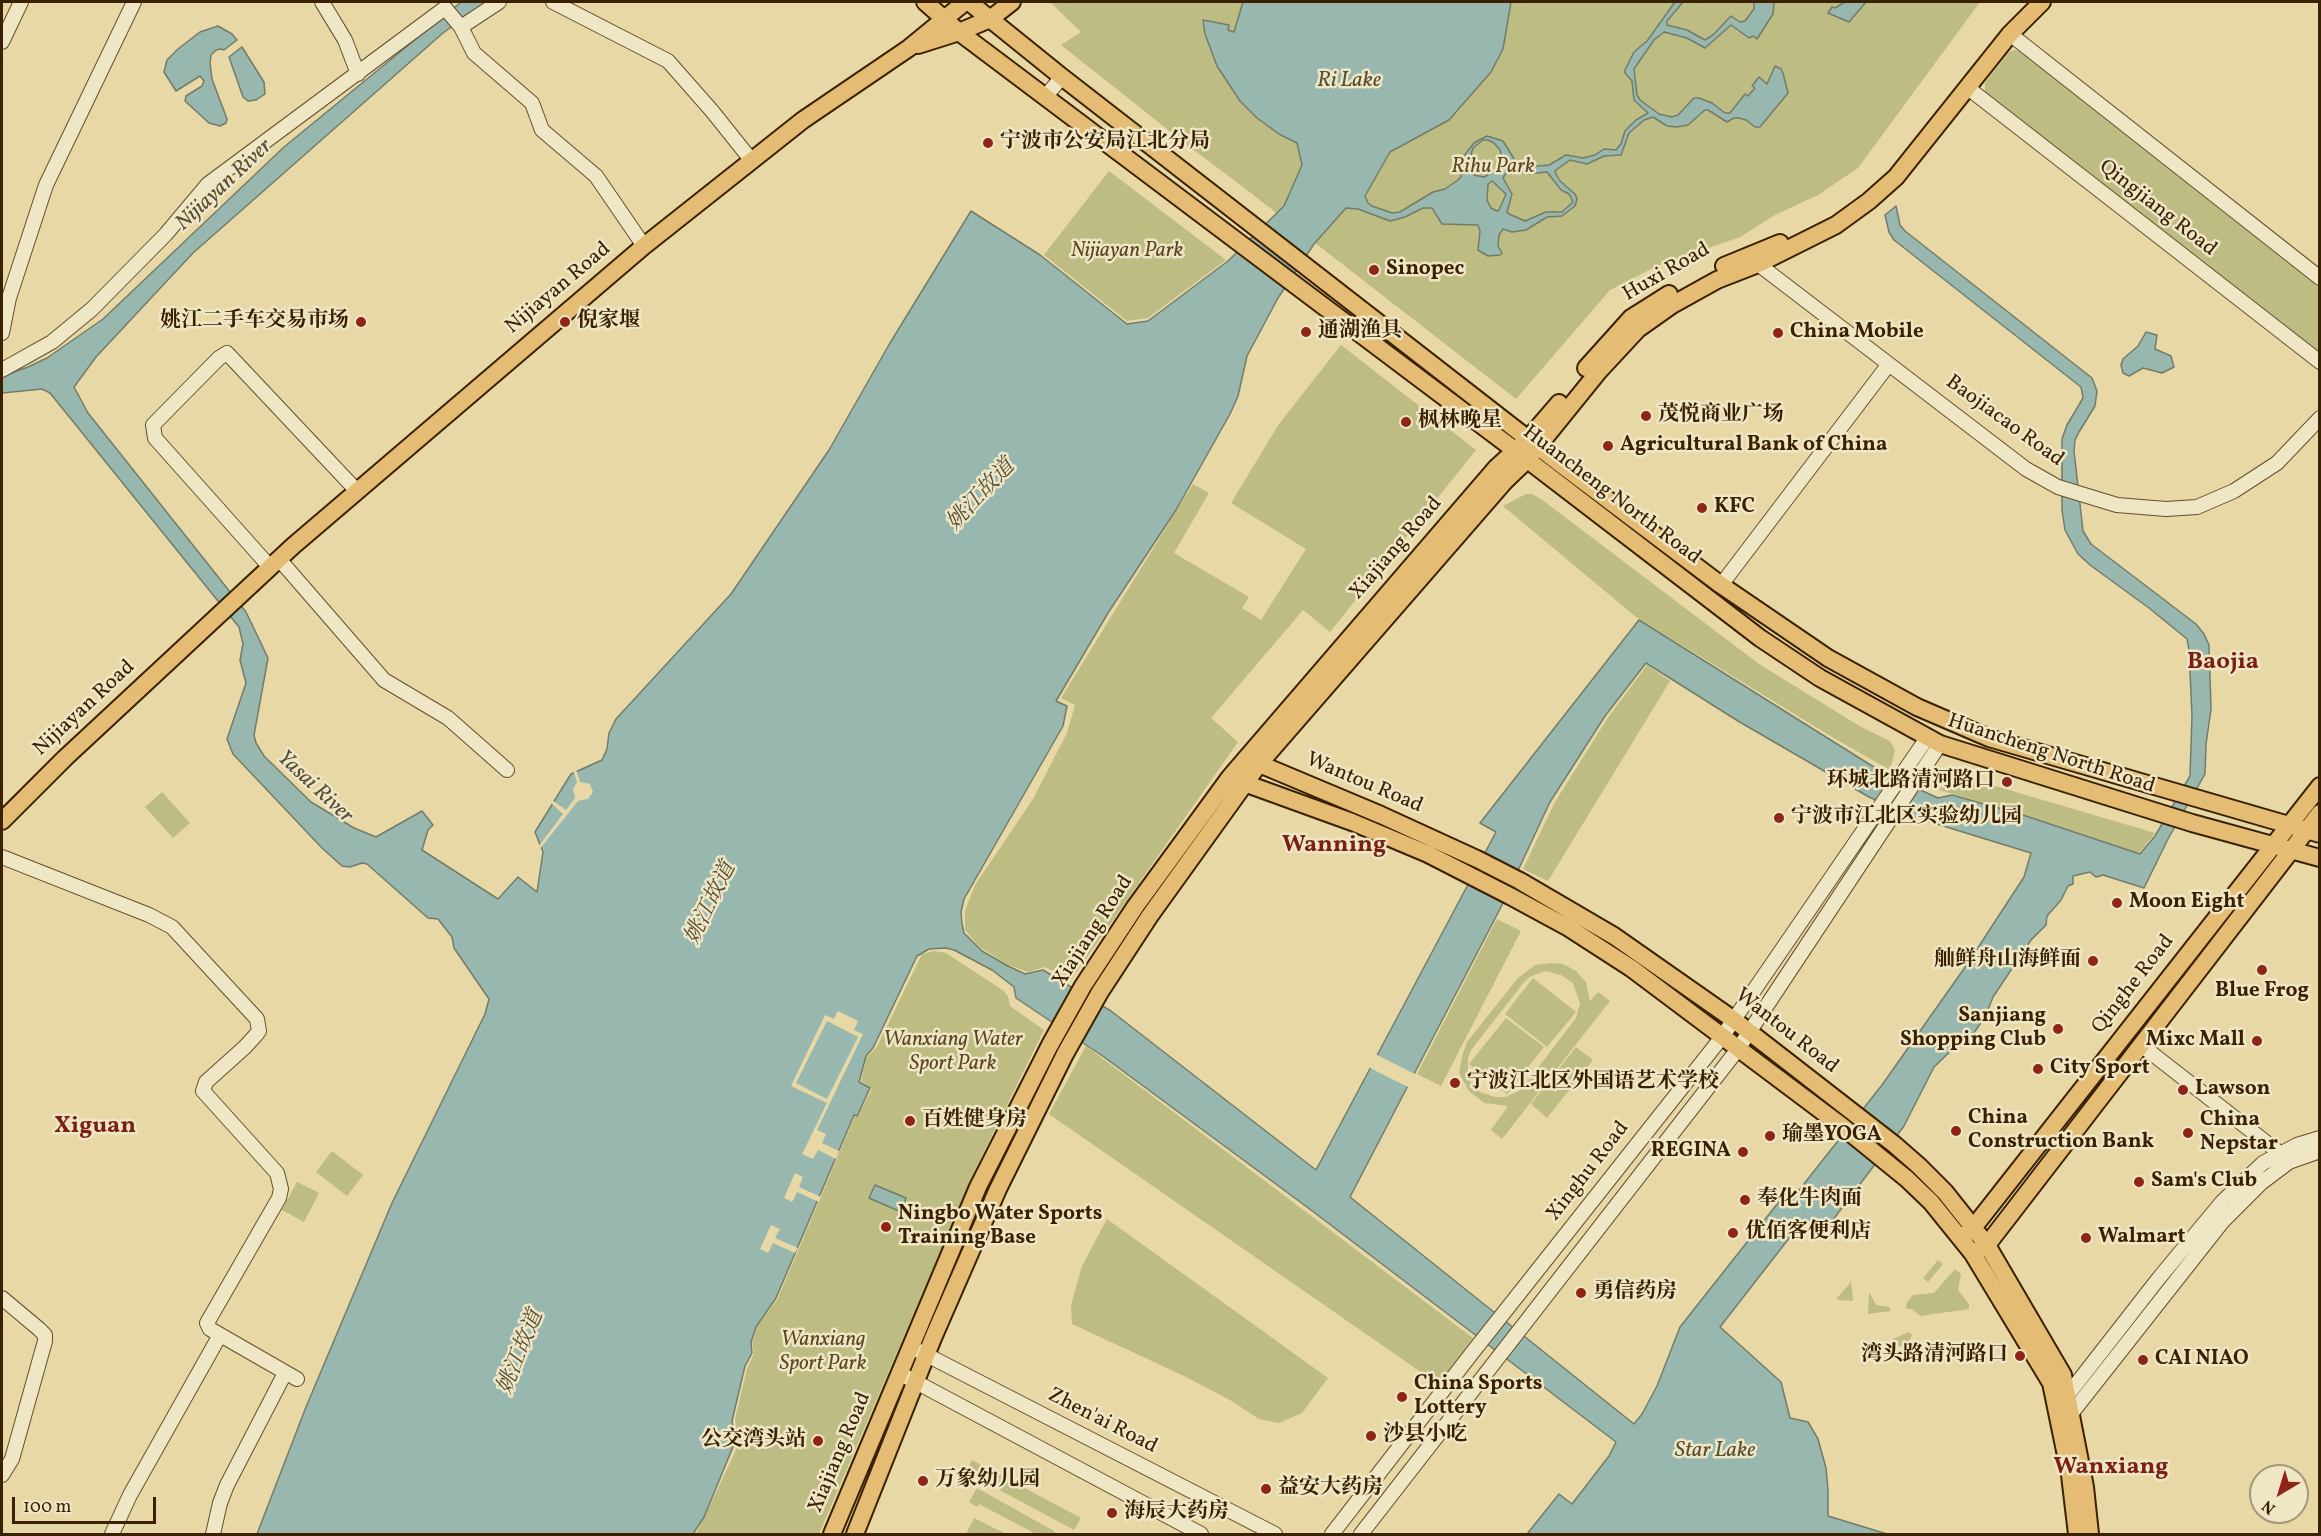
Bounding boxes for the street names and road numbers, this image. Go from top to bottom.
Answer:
street label: Qingjiang Road [2093,155,2221,263]
street label: Nijiayan Road [501,238,617,340]
street label: Huxi Road [1619,238,1715,308]
street label: Baojiacao Road [1940,371,2068,473]
street label: Huancheng North Road [1517,421,1705,571]
street label: Xiajiang Road [1345,492,1449,606]
street label: Nijiayan Road [29,656,141,762]
street label: Huancheng North Road [1944,710,2158,800]
street label: Wantou Road [1302,748,1426,820]
street label: Xiajiang Road [1048,871,1140,993]
street label: Qinghe Road [2087,930,2181,1040]
street label: Wantou Road [1729,984,1843,1080]
street label: Xinghu Road [1542,1117,1636,1227]
street label: Zhen'ai Road [1043,1384,1161,1460]
street label: Xiajiang Road [804,1389,878,1517]

